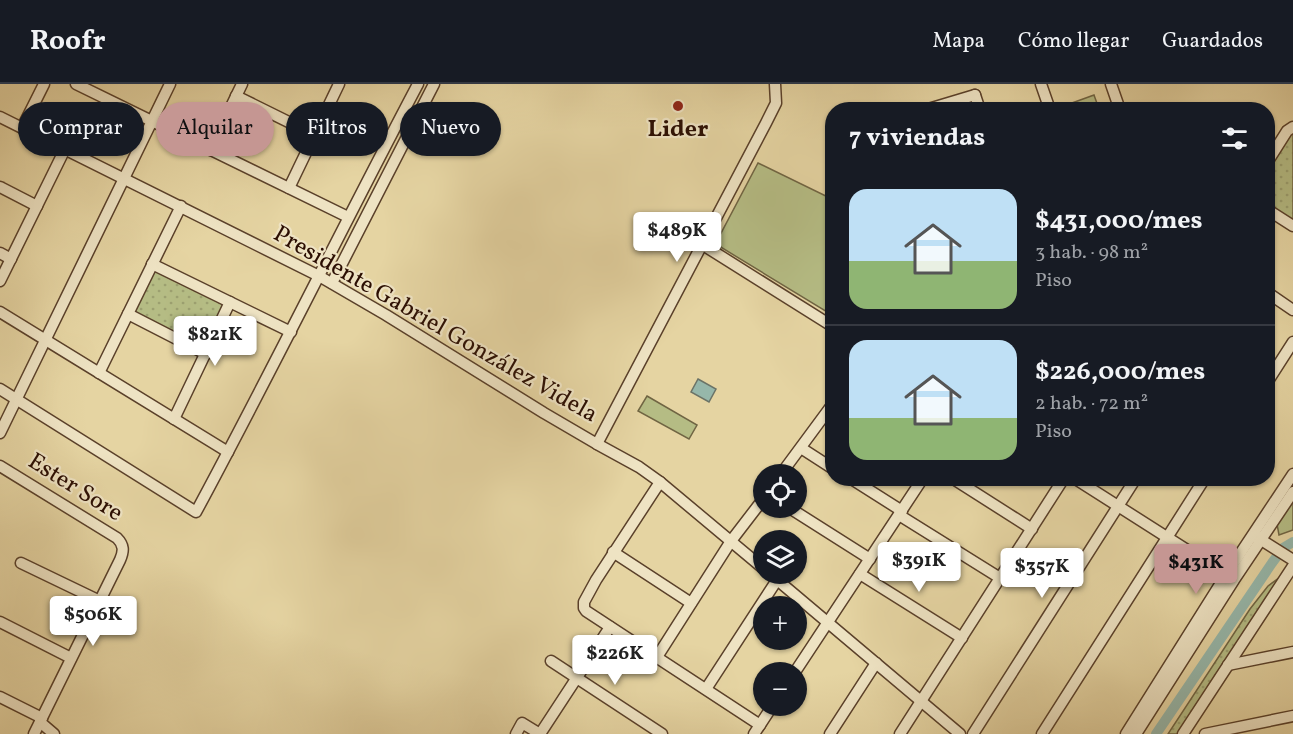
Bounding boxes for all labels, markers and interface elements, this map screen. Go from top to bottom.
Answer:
text: Roofr [30,22,105,61]
text: Mapa [932,27,985,56]
text: Cómo llegar [1018,27,1129,56]
text: Guardados [1162,27,1263,56]
marker: Lider [671,99,685,113]
chip: Comprar [18,102,144,156]
chip: Alquilar [156,102,274,156]
chip: Filtros [286,102,388,156]
chip: Nuevo [400,102,501,156]
place label: Lider [648,113,708,147]
text: 7 viviendas [849,120,985,156]
icon: filters [1218,122,1251,155]
text: $431,000/mes [1035,203,1203,239]
pin: $489K [635,212,719,263]
icon: home [897,213,969,285]
text: $489K [647,217,707,245]
street label: Presidente Gabriel González Videla [266,218,604,432]
text: 3 hab. · 98 m² [1035,239,1148,267]
text: Piso [1035,267,1072,295]
pin: $821K [173,316,257,367]
text: $821K [188,321,242,349]
text: $226,000/mes [1035,354,1205,390]
icon: home [897,364,969,436]
text: 2 hab. · 72 m² [1035,390,1148,418]
text: Piso [1035,418,1072,446]
street label: Ester Sore [21,445,129,531]
map controls [753,464,807,716]
button: locate [753,464,807,518]
button: layers [753,530,807,584]
pin: $391K [877,542,961,593]
pin: $431K [1154,544,1238,595]
text: $391K [892,547,946,575]
pin: $357K [1000,548,1084,599]
text: $431K [1168,549,1224,577]
text: $357K [1014,553,1070,581]
pin: $506K [51,596,135,647]
button: + [753,596,807,650]
text: $506K [64,601,122,629]
pin: $226K [573,635,657,686]
text: $226K [586,640,644,668]
button: − [753,662,807,716]

